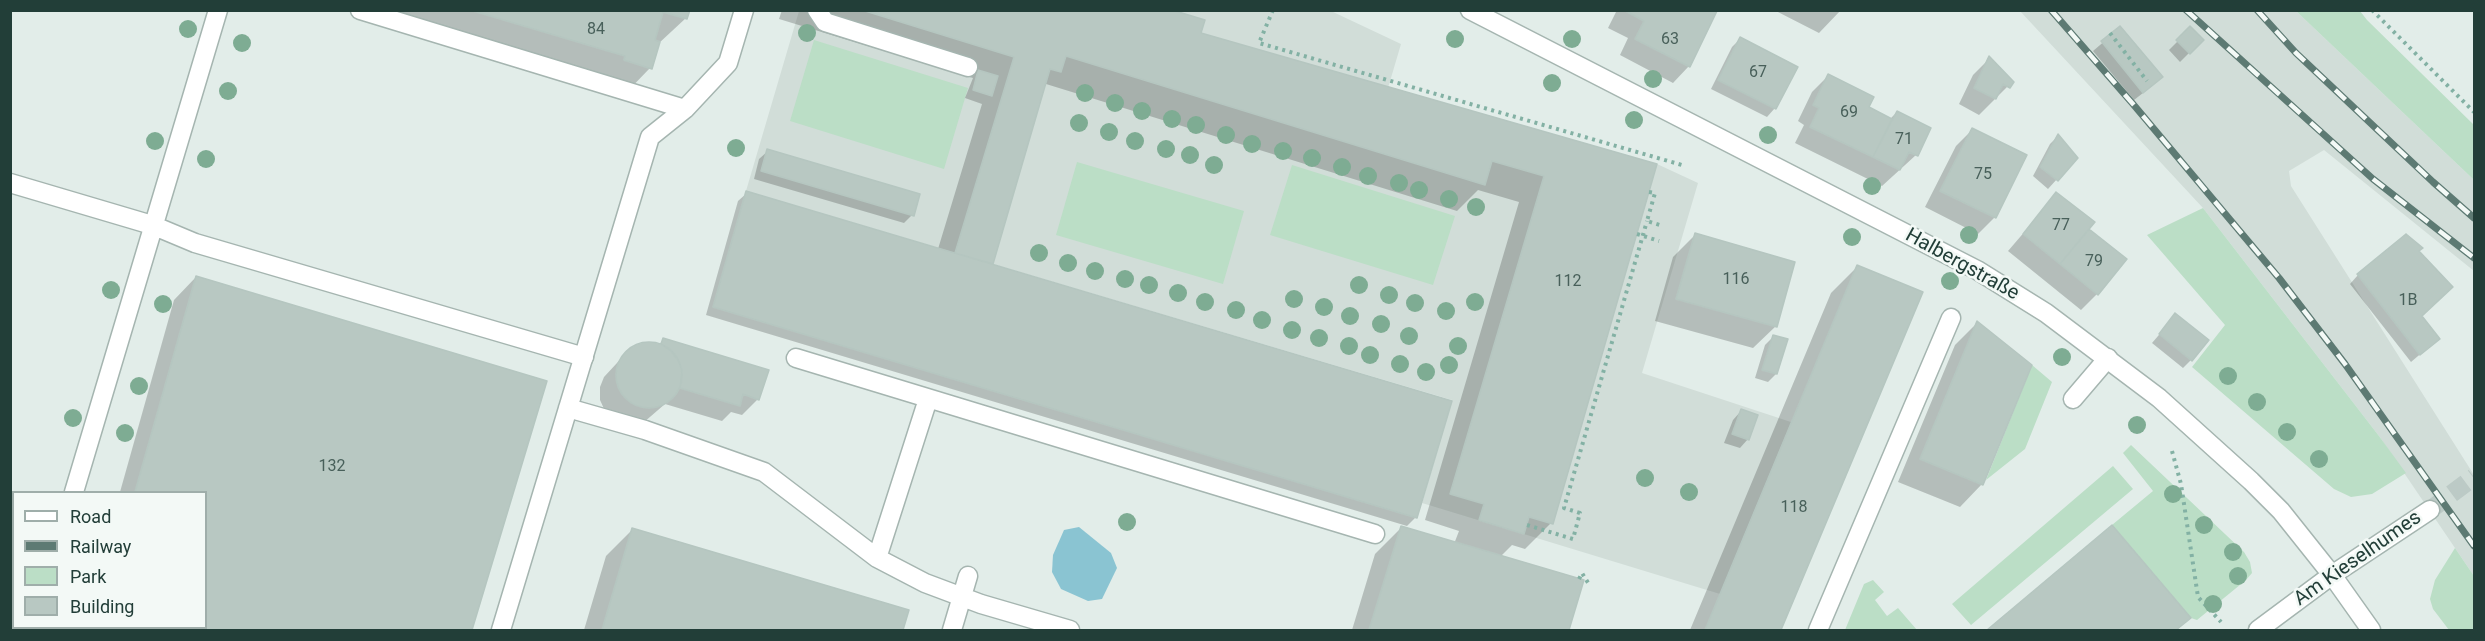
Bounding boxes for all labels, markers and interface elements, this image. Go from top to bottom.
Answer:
house number: 84 [587,20,605,40]
house number: 63 [1661,30,1679,50]
house number: 67 [1749,63,1767,83]
house number: 69 [1840,103,1858,123]
house number: 71 [1895,130,1913,150]
house number: 75 [1974,165,1992,185]
house number: 77 [2052,216,2070,236]
street label: Halbergstraße [1901,224,2023,306]
house number: 79 [2085,252,2103,272]
house number: 116 [1723,270,1749,290]
house number: 112 [1555,272,1581,292]
house number: 1B [2399,291,2417,311]
house number: 132 [319,457,345,477]
legend [12,491,207,629]
house number: 118 [1781,498,1807,518]
text: Road [70,506,111,527]
street label: Am Kieselhumes [2290,506,2426,612]
text: Railway [70,536,131,557]
text: Park [70,566,106,587]
text: Building [70,596,134,617]

